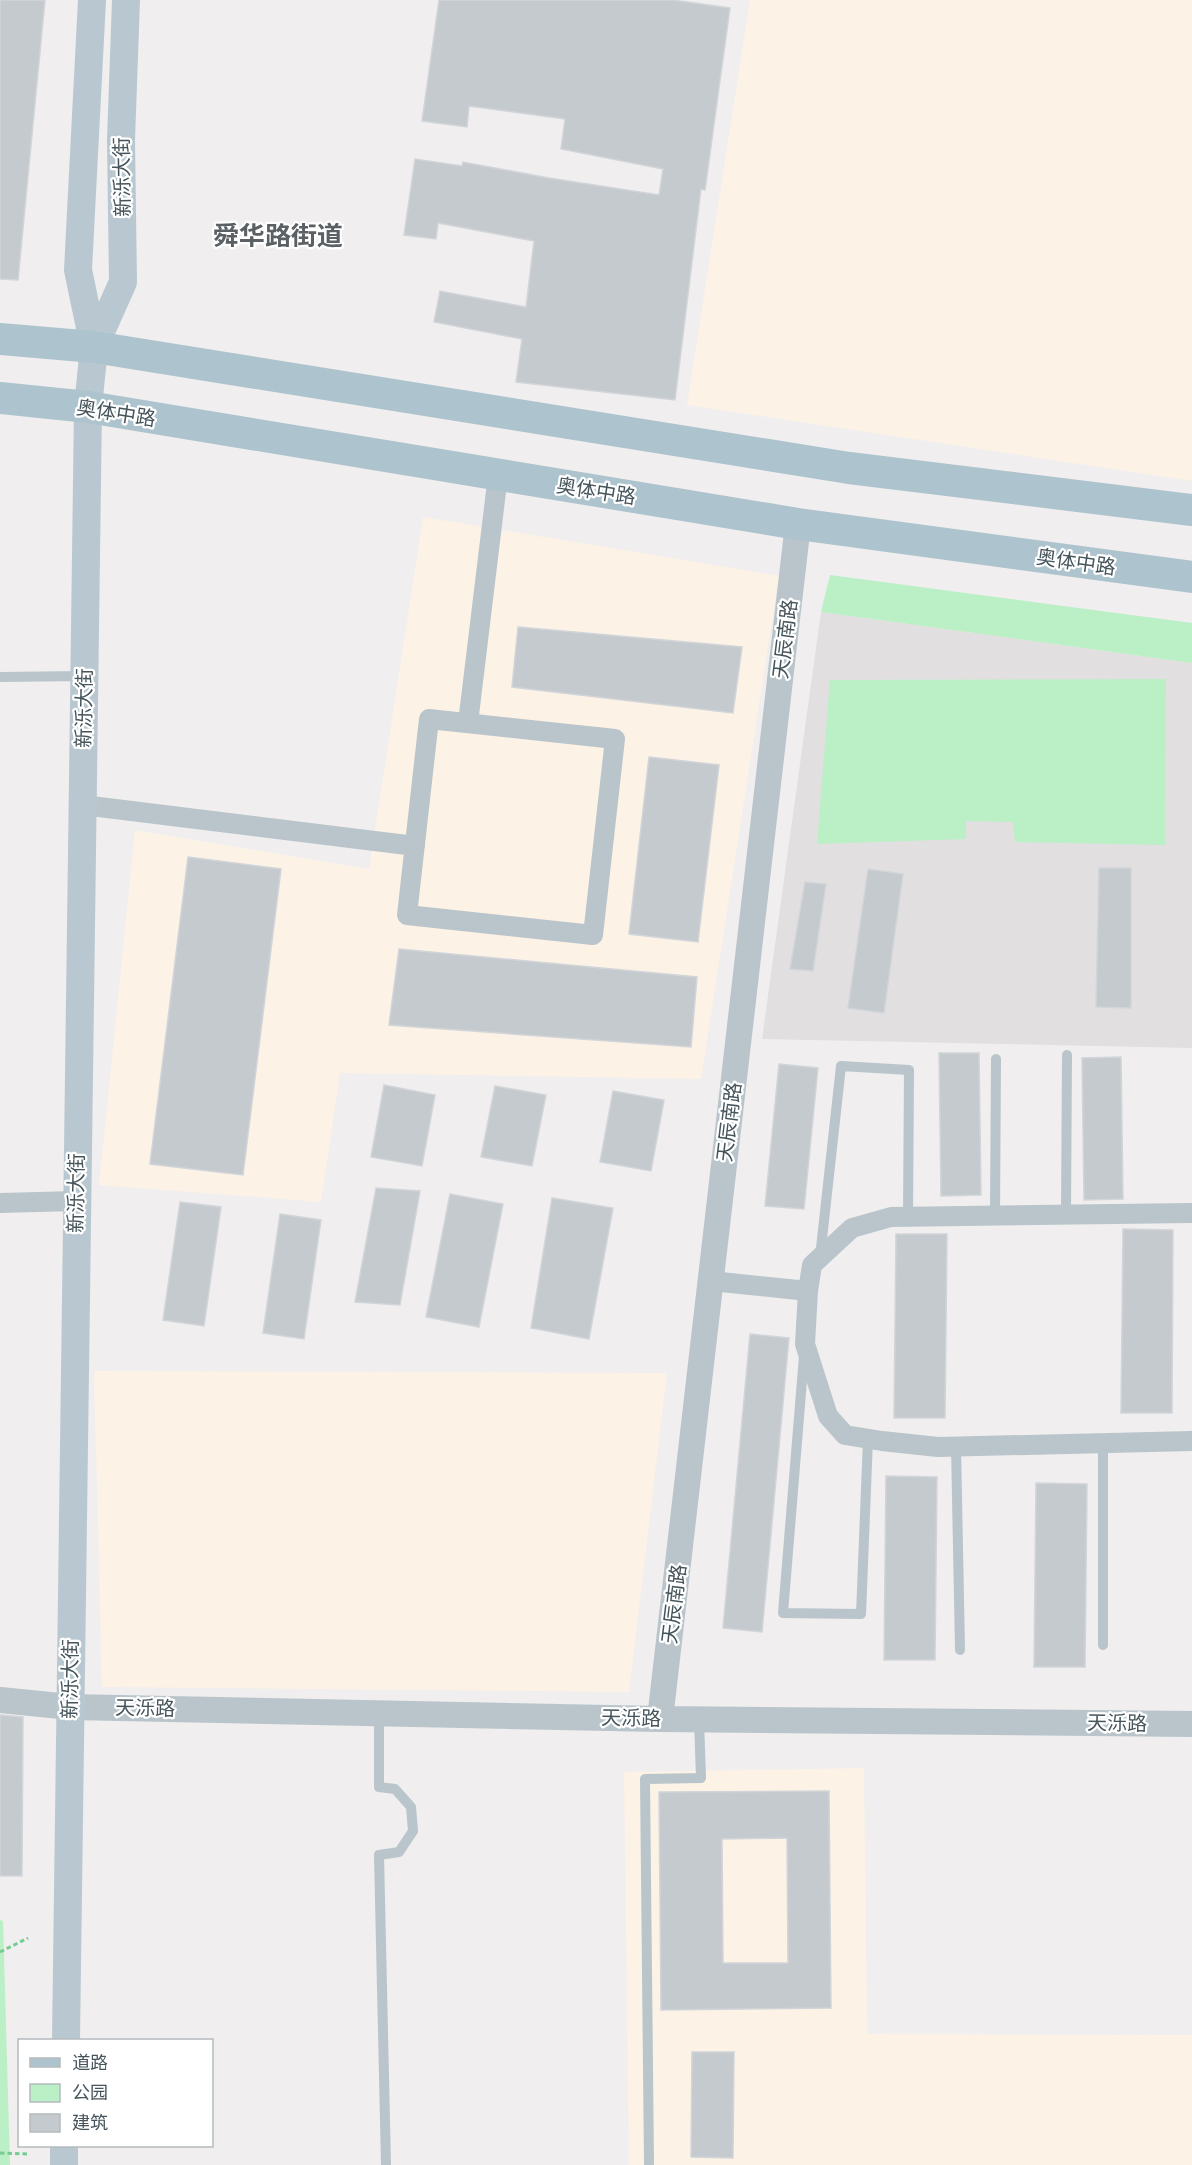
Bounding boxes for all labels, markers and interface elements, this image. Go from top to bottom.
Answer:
street label: 新泺大街 [108,137,134,217]
district label: 舜华路街道 [213,220,343,251]
street label: 奥体中路 [75,394,158,430]
street label: 奥体中路 [555,472,638,508]
street label: 奥体中路 [1035,544,1117,578]
street label: 天辰南路 [767,598,801,680]
street label: 新泺大街 [70,668,96,748]
street label: 天辰南路 [711,1081,745,1163]
street label: 新泺大街 [62,1153,88,1233]
street label: 天辰南路 [656,1563,690,1645]
street label: 新泺大街 [56,1639,82,1719]
street label: 天泺路 [115,1694,175,1720]
street label: 天泺路 [601,1704,661,1730]
street label: 天泺路 [1087,1709,1147,1735]
legend [18,2039,213,2147]
text: 道路 [72,2051,108,2073]
text: 公园 [72,2081,108,2103]
text: 建筑 [72,2111,108,2133]

